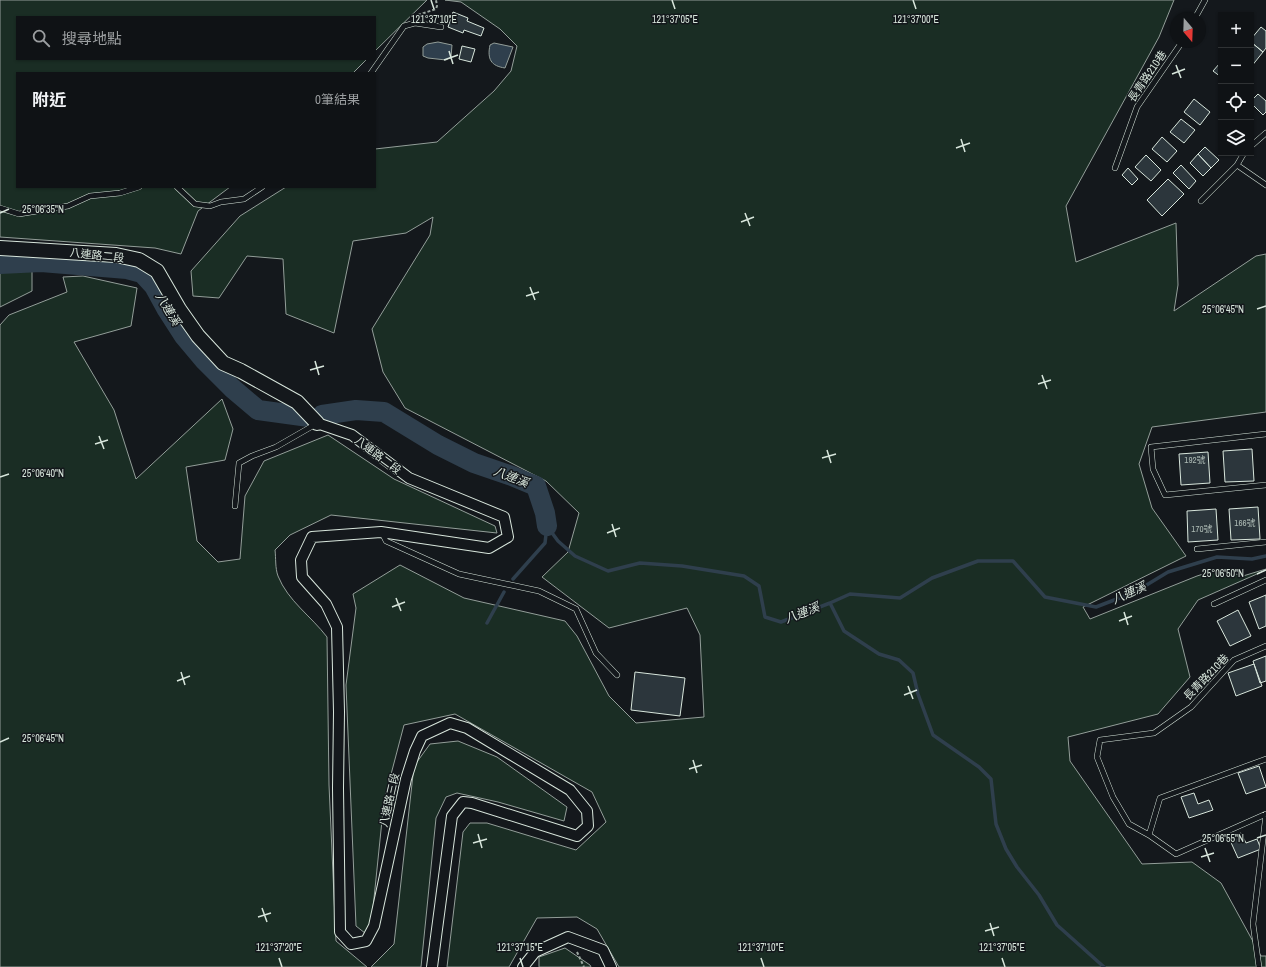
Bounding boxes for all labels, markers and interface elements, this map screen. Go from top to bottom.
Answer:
north arrow [1170,12,1206,48]
map controls [1218,12,1254,156]
button: + [1218,12,1254,48]
text: 121°37'10"E [411,13,457,26]
text: 121°37'05"E [652,13,698,26]
text: 121°37'00"E [893,13,939,26]
search box [16,16,376,60]
icon: search [30,27,52,49]
text: 搜尋地點 [62,28,122,49]
street label: 長青路210巷 [1125,48,1169,104]
button: − [1218,48,1254,84]
button: locate [1218,84,1254,120]
text: 附近 [32,88,66,111]
text: 0筆結果 [315,91,360,108]
button: layers [1218,120,1254,156]
text: 25°06'35"N [22,203,64,216]
street label: 八連路二段 [69,245,125,265]
water label: 八連溪 [152,289,185,330]
text: 25°06'45"N [1202,303,1244,316]
street label: 八連路二段 [352,433,404,477]
house number: 192號 [1184,454,1206,466]
water label: 八連溪 [491,463,533,492]
text: 25°06'40"N [22,467,64,480]
house number: 166號 [1234,517,1256,529]
house number: 170號 [1191,523,1213,535]
text: 25°06'50"N [1202,567,1244,580]
water label: 八連溪 [1109,578,1151,608]
water label: 八連溪 [782,598,824,627]
street label: 長青路210巷 [1180,651,1232,703]
text: 25°06'45"N [22,732,64,745]
street label: 八連路三段 [376,772,402,828]
text: 25°06'55"N [1202,832,1244,845]
text: 121°37'20"E [256,941,302,954]
text: 121°37'15"E [497,941,543,954]
text: 121°37'10"E [738,941,784,954]
text: 121°37'05"E [979,941,1025,954]

